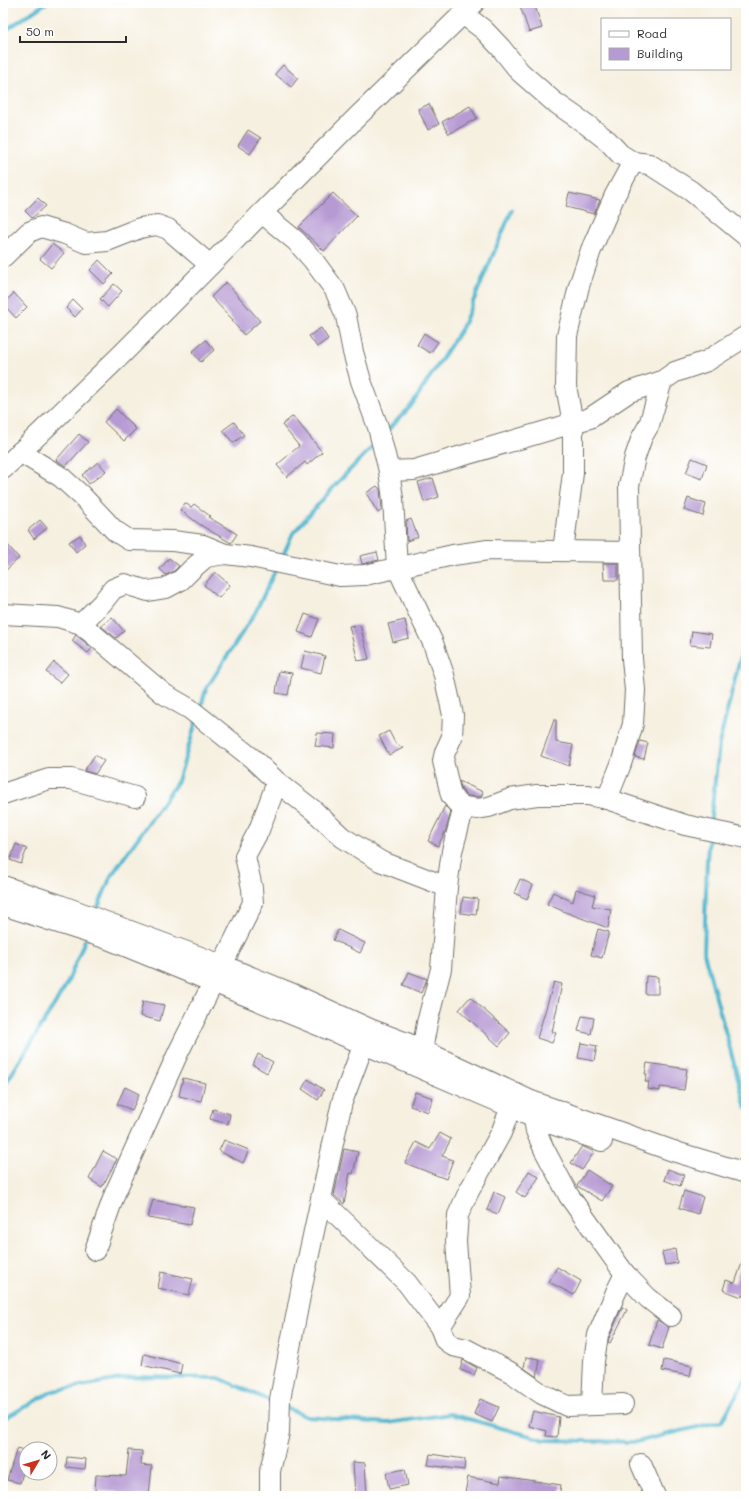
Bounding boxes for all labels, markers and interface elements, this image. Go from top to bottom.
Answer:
scale bar [20,18,126,44]
legend [601,18,731,70]
text: 50 m [26,23,54,39]
text: Road [637,25,667,41]
text: Building [637,45,683,61]
north arrow [18,1441,58,1481]
text: N [38,1447,55,1462]

